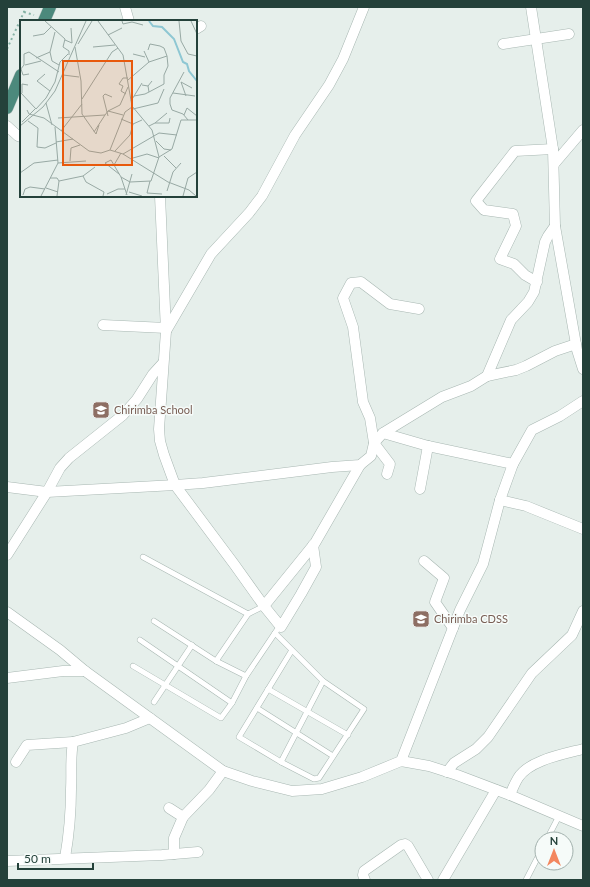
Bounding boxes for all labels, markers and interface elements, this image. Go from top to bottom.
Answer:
inset map [20,20,197,197]
school or university icon: Chirimba School [91,400,111,420]
place label: Chirimba School [114,403,193,416]
school or university icon: Chirimba CDSS [411,609,431,629]
place label: Chirimba CDSS [434,612,508,625]
north arrow [534,831,574,871]
text: N [550,834,558,847]
scale bar [18,845,93,871]
text: 50 m [24,851,51,866]

